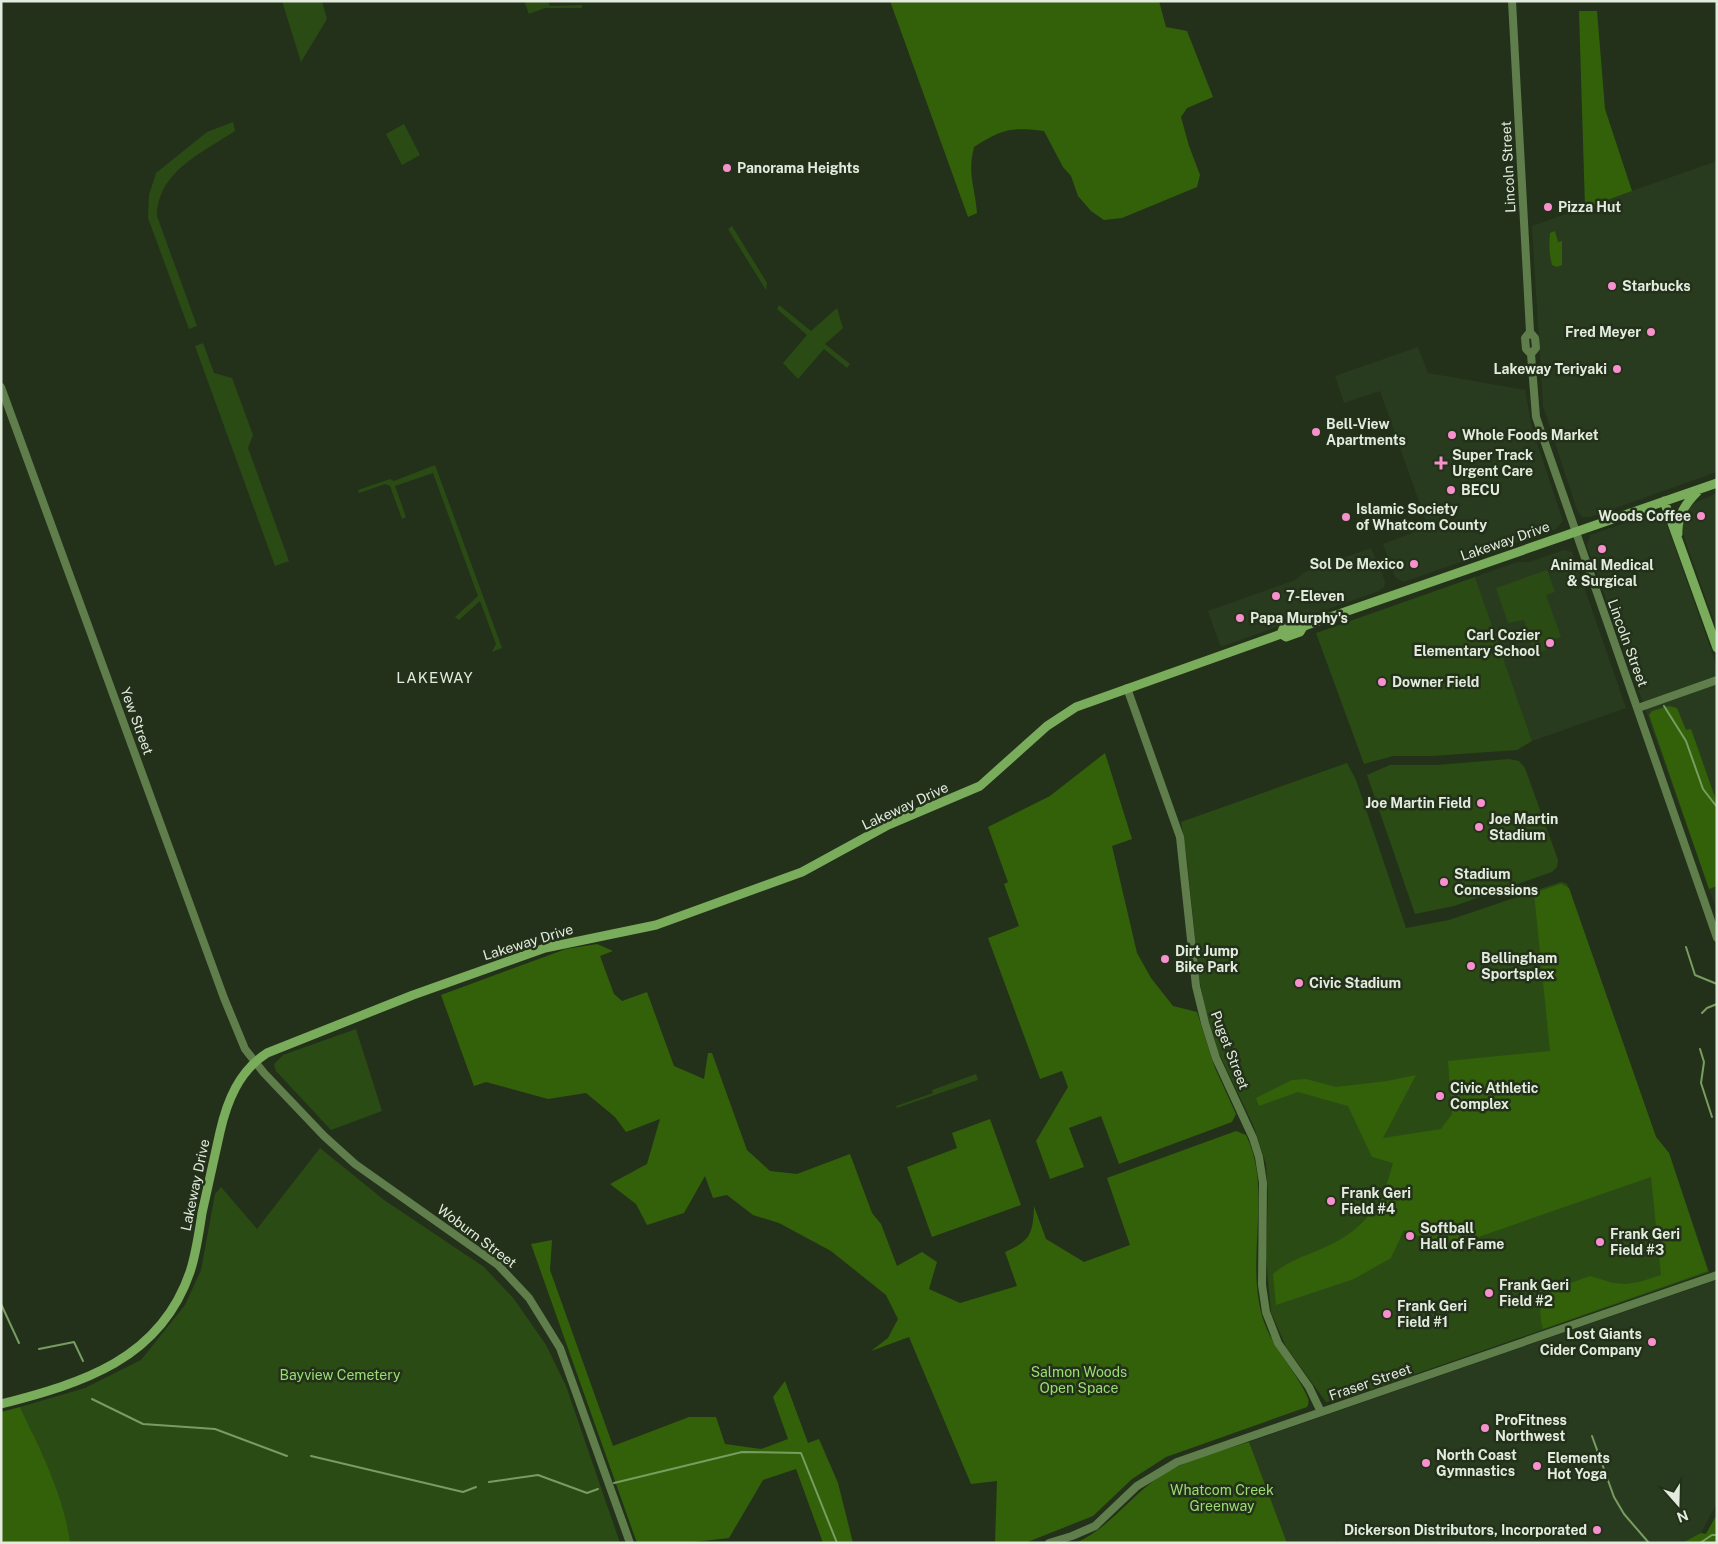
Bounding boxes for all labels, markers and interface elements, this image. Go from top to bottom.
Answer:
street label: Lincoln Street [1498,121,1518,213]
place label: Panorama Heights [737,160,860,176]
marker: Panorama Heights [721,162,733,174]
place label: Pizza Hut [1558,199,1621,215]
marker: Pizza Hut [1542,201,1554,213]
place label: Starbucks [1622,278,1691,294]
marker: Starbucks [1606,280,1618,292]
place label: Fred Meyer [1565,324,1641,340]
marker: Fred Meyer [1645,326,1657,338]
place label: Lakeway Teriyaki [1494,361,1607,377]
marker: Lakeway Teriyaki [1611,363,1623,375]
place label: Bell-View Apartments [1326,416,1406,448]
marker: Bell-View Apartments [1310,426,1322,438]
place label: Whole Foods Market [1462,427,1599,443]
marker: Whole Foods Market [1446,429,1458,441]
place label: Super Track Urgent Care [1452,447,1533,479]
marker: Super Track Urgent Care [1434,456,1448,470]
place label: BECU [1461,482,1500,498]
marker: BECU [1445,484,1457,496]
place label: Islamic Society of Whatcom County [1356,501,1487,533]
place label: Woods Coffee [1598,508,1691,524]
marker: Woods Coffee [1695,510,1707,522]
marker: Islamic Society of Whatcom County [1340,511,1352,523]
street label: Lakeway Drive [1458,518,1552,564]
marker: Animal Medical & Surgical [1596,543,1608,555]
place label: Sol De Mexico [1309,556,1404,572]
place label: Animal Medical & Surgical [1550,557,1654,589]
marker: Sol De Mexico [1408,558,1420,570]
place label: 7-Eleven [1286,588,1345,604]
marker: 7-Eleven [1270,590,1282,602]
street label: Lincoln Street [1605,597,1651,689]
place label: Papa Murphy's [1250,610,1348,626]
marker: Papa Murphy's [1234,612,1246,624]
place label: Carl Cozier Elementary School [1413,627,1540,659]
marker: Carl Cozier Elementary School [1544,637,1556,649]
district label: LAKEWAY [396,669,474,686]
place label: Downer Field [1392,674,1479,690]
marker: Downer Field [1376,676,1388,688]
street label: Yew Street [117,685,157,757]
street label: Lakeway Drive [859,779,951,833]
place label: Joe Martin Field [1365,795,1471,811]
marker: Joe Martin Field [1475,797,1487,809]
place label: Joe Martin Stadium [1489,811,1558,843]
marker: Joe Martin Stadium [1473,821,1485,833]
place label: Stadium Concessions [1454,866,1538,898]
marker: Stadium Concessions [1438,876,1450,888]
street label: Lakeway Drive [481,921,575,963]
place label: Dirt Jump Bike Park [1175,943,1239,975]
place label: Bellingham Sportsplex [1481,950,1557,982]
marker: Dirt Jump Bike Park [1159,953,1171,965]
marker: Bellingham Sportsplex [1465,960,1477,972]
place label: Civic Stadium [1309,975,1401,991]
marker: Civic Stadium [1293,977,1305,989]
street label: Puget Street [1208,1008,1252,1092]
place label: Civic Athletic Complex [1450,1080,1539,1112]
marker: Civic Athletic Complex [1434,1090,1446,1102]
street label: Lakeway Drive [177,1138,213,1232]
place label: Frank Geri Field #4 [1341,1185,1411,1217]
marker: Frank Geri Field #4 [1325,1195,1337,1207]
street label: Woburn Street [434,1201,520,1271]
place label: Softball Hall of Fame [1420,1220,1504,1252]
place label: Frank Geri Field #3 [1610,1226,1680,1258]
marker: Softball Hall of Fame [1404,1230,1416,1242]
marker: Frank Geri Field #3 [1594,1236,1606,1248]
place label: Frank Geri Field #2 [1499,1277,1569,1309]
marker: Frank Geri Field #2 [1483,1287,1495,1299]
place label: Frank Geri Field #1 [1397,1298,1467,1330]
marker: Frank Geri Field #1 [1381,1308,1393,1320]
place label: Lost Giants Cider Company [1540,1326,1642,1358]
marker: Lost Giants Cider Company [1646,1336,1658,1348]
street label: Fraser Street [1327,1360,1413,1404]
park label: Salmon Woods Open Space [1031,1364,1127,1396]
park label: Bayview Cemetery [280,1367,401,1383]
place label: ProFitness Northwest [1495,1412,1567,1444]
marker: ProFitness Northwest [1479,1422,1491,1434]
place label: North Coast Gymnastics [1436,1447,1517,1479]
place label: Elements Hot Yoga [1547,1450,1610,1482]
marker: North Coast Gymnastics [1420,1457,1432,1469]
marker: Elements Hot Yoga [1531,1460,1543,1472]
north arrow [1653,1479,1703,1529]
park label: Whatcom Creek Greenway [1170,1482,1274,1514]
text: N [1675,1507,1690,1526]
place label: Dickerson Distributors, Incorporated [1344,1522,1587,1538]
marker: Dickerson Distributors, Incorporated [1591,1524,1603,1536]

